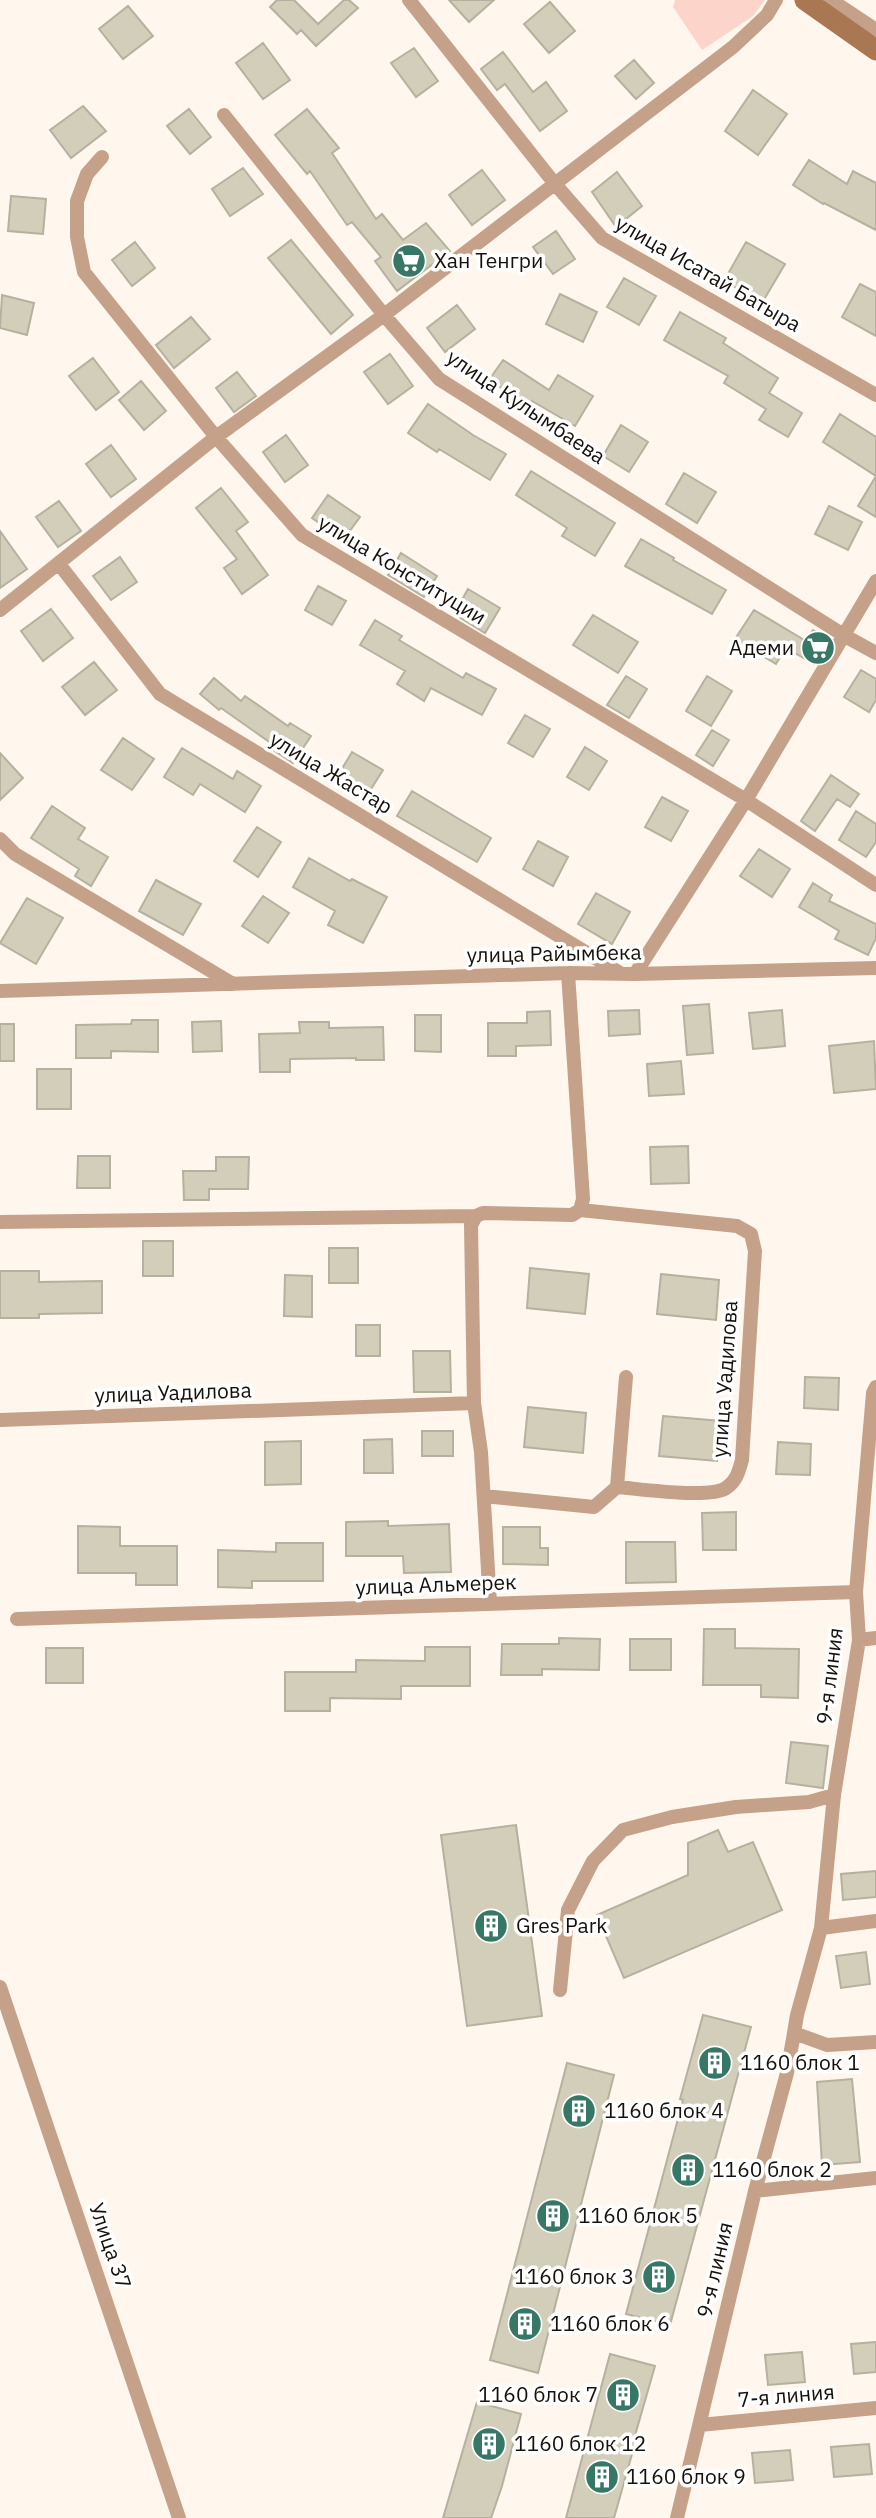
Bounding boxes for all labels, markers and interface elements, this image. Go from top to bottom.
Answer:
street label: улица Исатай Батыра [610,208,807,338]
supermarket icon: Хан Тенгри [390,242,428,280]
place label: Хан Тенгри [434,246,543,274]
street label: улица Кулымбаева [442,343,611,470]
street label: улица Конституции [313,508,492,630]
supermarket icon: Адеми [799,629,837,667]
place label: Адеми [729,633,794,661]
street label: улица Жастар [265,724,398,820]
street label: улица Райымбека [466,937,642,969]
street label: улица Уадилова [705,1299,743,1458]
street label: улица Уадилова [94,1375,252,1409]
street label: улица Альмерек [355,1567,517,1601]
street label: 9-я линия [809,1626,849,1726]
building icon: Gres Park [472,1907,510,1945]
place label: Gres Park [516,1911,607,1939]
building icon: 1160 блок 1 [696,2044,734,2082]
place label: 1160 блок 1 [740,2048,860,2076]
building icon: 1160 блок 4 [560,2092,598,2130]
place label: 1160 блок 4 [604,2096,724,2124]
building icon: 1160 блок 2 [669,2151,707,2189]
place label: 1160 блок 2 [712,2155,832,2183]
building icon: 1160 блок 5 [534,2197,572,2235]
street label: Улица 37 [83,2199,139,2292]
place label: 1160 блок 5 [578,2201,698,2229]
street label: 9-я линия [689,2219,739,2320]
building icon: 1160 блок 3 [640,2258,678,2296]
place label: 1160 блок 3 [514,2262,634,2290]
building icon: 1160 блок 6 [506,2305,544,2343]
place label: 1160 блок 6 [550,2309,670,2337]
building icon: 1160 блок 7 [604,2376,642,2414]
street label: 7-я линия [736,2377,836,2413]
place label: 1160 блок 7 [478,2380,598,2408]
building icon: 1160 блок 12 [470,2425,508,2463]
place label: 1160 блок 12 [514,2429,646,2457]
building icon: 1160 блок 9 [583,2458,621,2496]
place label: 1160 блок 9 [626,2462,746,2490]

